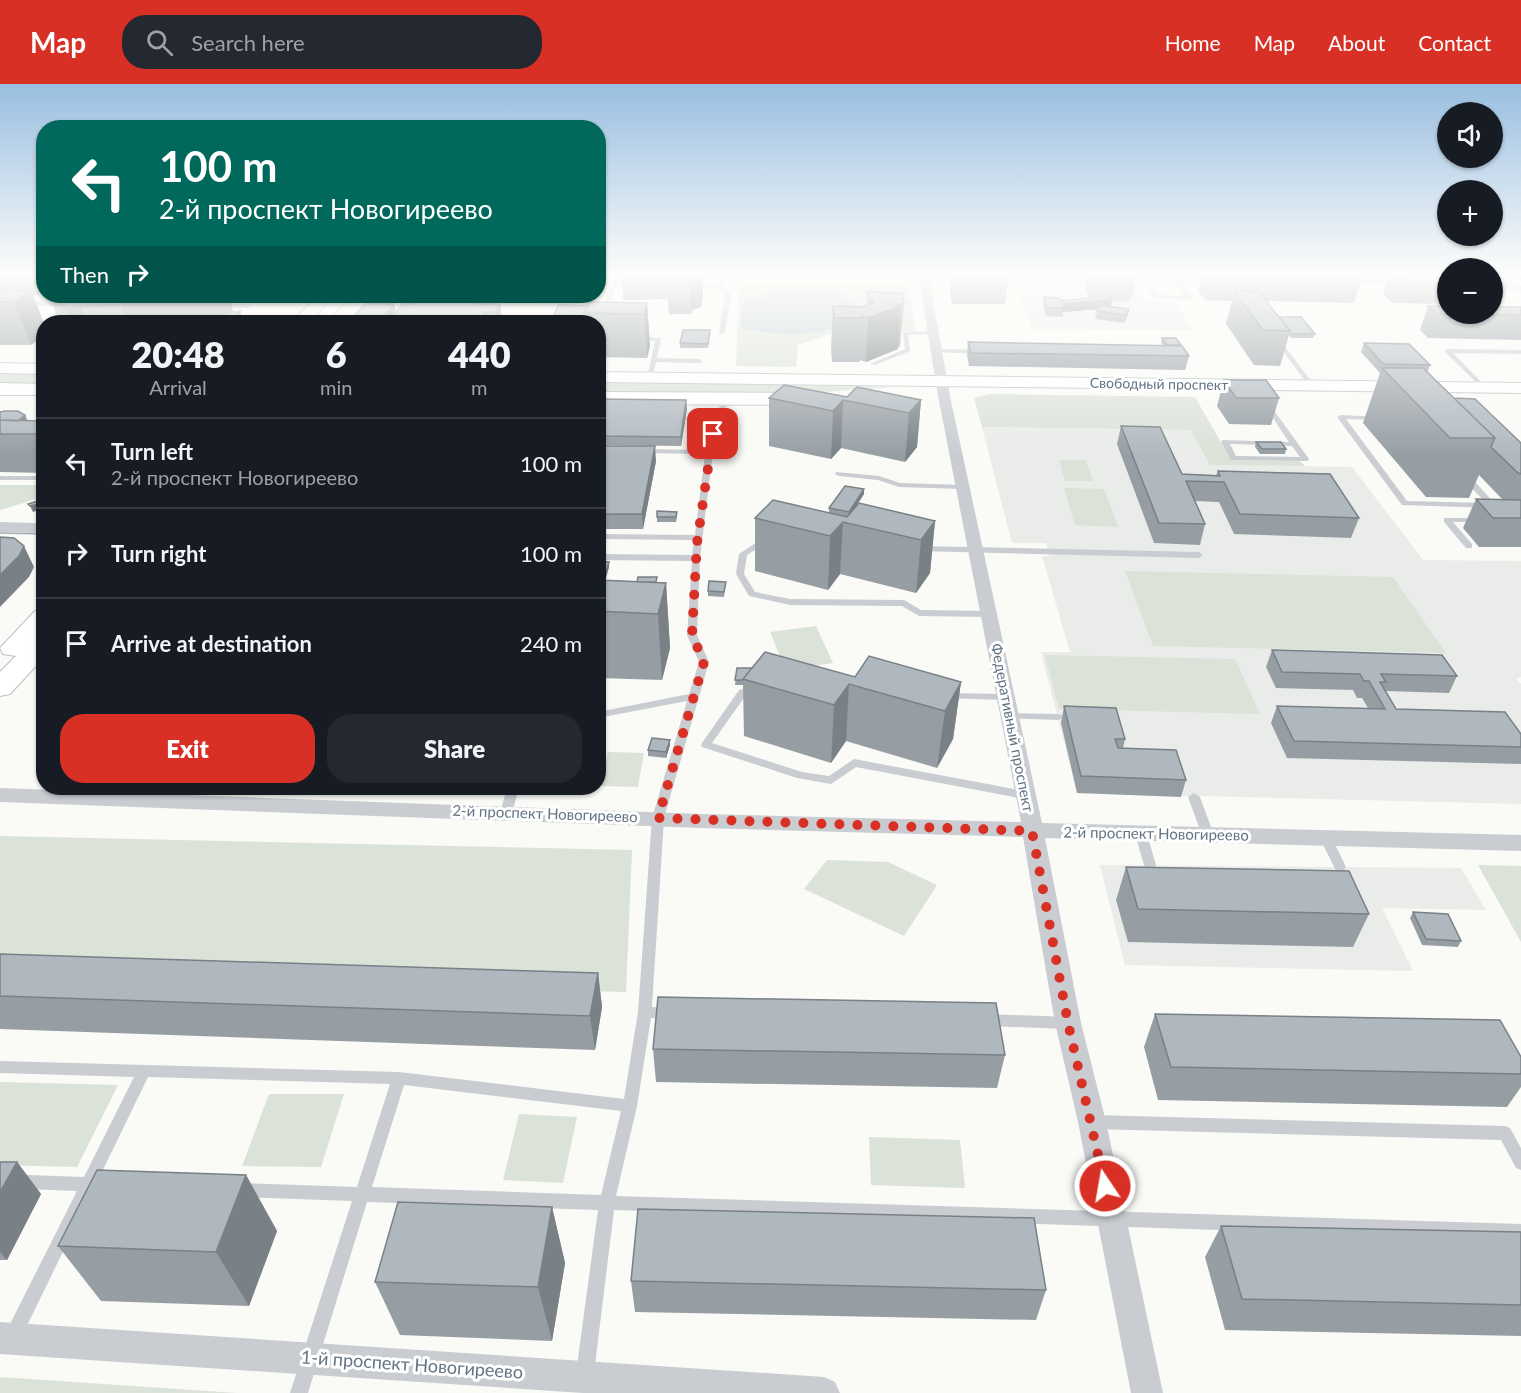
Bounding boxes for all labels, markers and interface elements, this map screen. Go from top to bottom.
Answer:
search box [122,15,542,69]
text: Map [30,25,86,59]
icon: search [143,26,176,59]
text: Search here [191,29,305,56]
text: Home [1165,30,1221,55]
text: Map [1254,30,1295,55]
text: About [1328,30,1385,55]
text: Contact [1418,30,1491,55]
map controls [1437,102,1503,324]
button: sound [1437,102,1503,168]
text: 100 m [159,141,277,191]
icon: left [60,144,138,222]
button: + [1437,180,1503,246]
text: 2-й проспект Новогиреево [159,192,493,225]
icon: right [121,258,154,291]
button: − [1437,258,1503,324]
text: Then [60,261,109,288]
text: 20:48 [131,332,225,376]
text: 6 [326,332,347,376]
text: 440 [448,332,511,376]
street label: Свободный проспект [1090,374,1228,393]
text: Arrival [149,375,207,399]
text: min [320,375,352,399]
text: m [471,375,487,399]
pin [687,408,738,459]
icon: arrive [696,417,729,450]
text: Turn left [111,438,193,465]
icon: left [60,447,93,480]
text: 100 m [520,450,582,477]
text: 2-й проспект Новогиреево [111,465,358,489]
icon: right [60,537,93,570]
text: Turn right [111,540,206,567]
text: 100 m [520,540,582,567]
icon: arrive [60,627,93,660]
text: Arrive at destination [111,630,312,657]
text: 240 m [520,630,582,657]
street label: Федеративный проспект [988,642,1038,814]
button: Exit [60,714,315,783]
button: Share [327,714,582,783]
street label: 2-й проспект Новогиреево [452,801,638,825]
street label: 2-й проспект Новогиреево [1063,822,1249,844]
position arrow [1073,1154,1137,1218]
street label: 1-й проспект Новогиреево [300,1345,524,1383]

